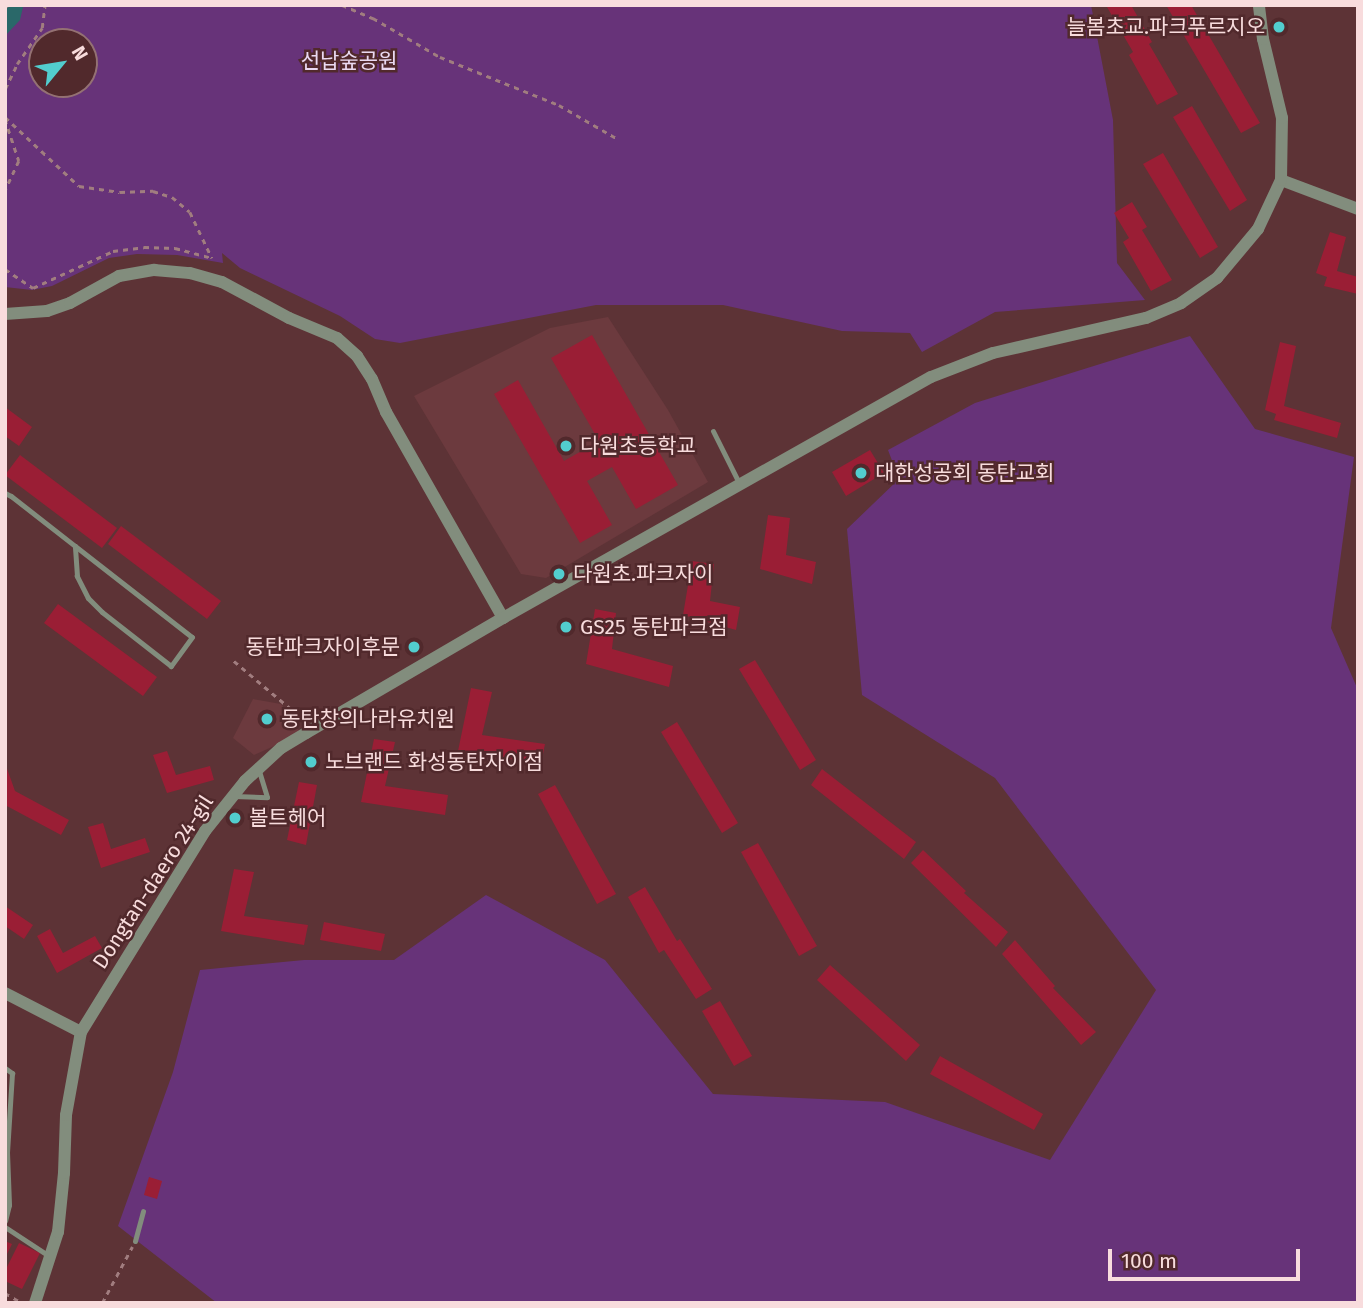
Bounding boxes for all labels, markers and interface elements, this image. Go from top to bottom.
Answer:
place label: 늘봄초교.파크푸르지오 [1067,14,1265,40]
marker: 늘봄초교.파크푸르지오 [1271,19,1287,35]
north arrow [28,28,98,98]
text: N [67,42,93,64]
park label: 선납숲공원 [301,48,397,74]
place label: 다원초등학교 [580,433,696,459]
marker: 다원초등학교 [558,438,574,454]
place label: 대한성공회 동탄교회 [875,460,1054,486]
marker: 대한성공회 동탄교회 [853,465,869,481]
place label: 다원초.파크자이 [573,561,713,587]
marker: 다원초.파크자이 [551,566,567,582]
place label: GS25 동탄파크점 [580,614,728,640]
marker: GS25 동탄파크점 [558,619,574,635]
place label: 동탄파크자이후문 [245,634,400,660]
marker: 동탄파크자이후문 [406,639,422,655]
place label: 동탄창의나라유치원 [281,706,455,732]
marker: 동탄창의나라유치원 [259,711,275,727]
place label: 노브랜드 화성동탄자이점 [325,749,543,775]
marker: 노브랜드 화성동탄자이점 [303,754,319,770]
street label: Dongtan-daero 24-gil [87,791,219,973]
place label: 볼트헤어 [249,805,326,831]
marker: 볼트헤어 [227,810,243,826]
scale bar [1111,1234,1304,1278]
text: 100 m [1121,1248,1177,1274]

